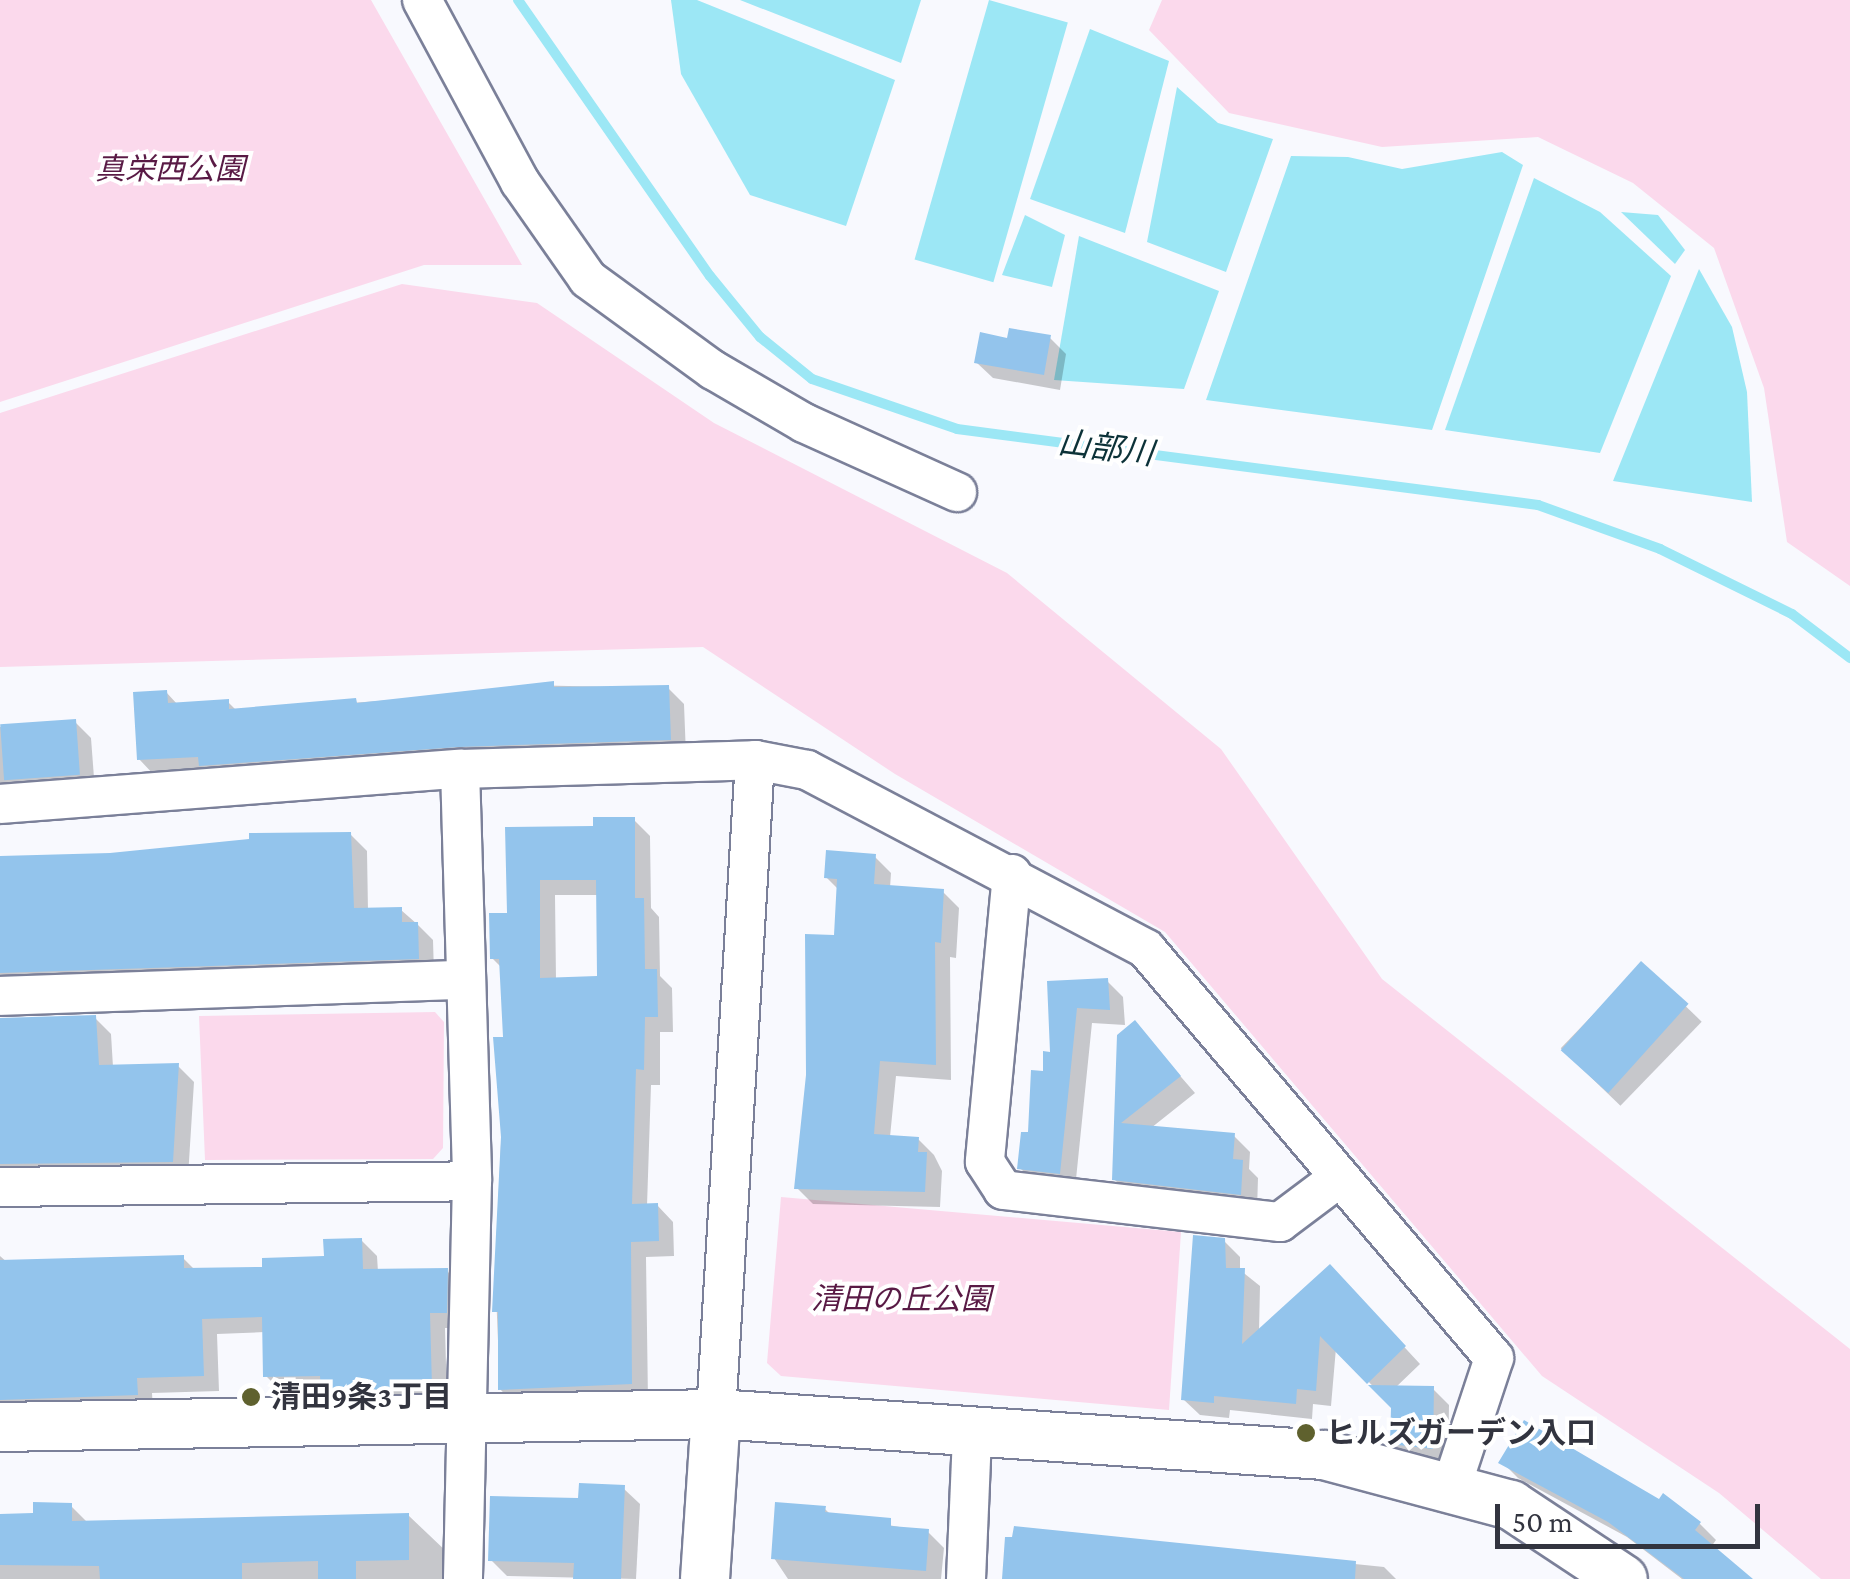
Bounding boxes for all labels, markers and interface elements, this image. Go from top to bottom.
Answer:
park label: 真栄西公園 [95,151,245,187]
water label: 山部川 [1056,423,1156,473]
park label: 清田の丘公園 [811,1281,991,1317]
place label: 清田9条3丁目 [271,1379,452,1415]
marker: 清田9条3丁目 [240,1386,262,1408]
place label: ヒルズガーデン入口 [1326,1415,1596,1451]
marker: ヒルズガーデン入口 [1295,1422,1317,1444]
scale bar [1500,1484,1765,1546]
text: 50 m [1512,1505,1573,1538]

